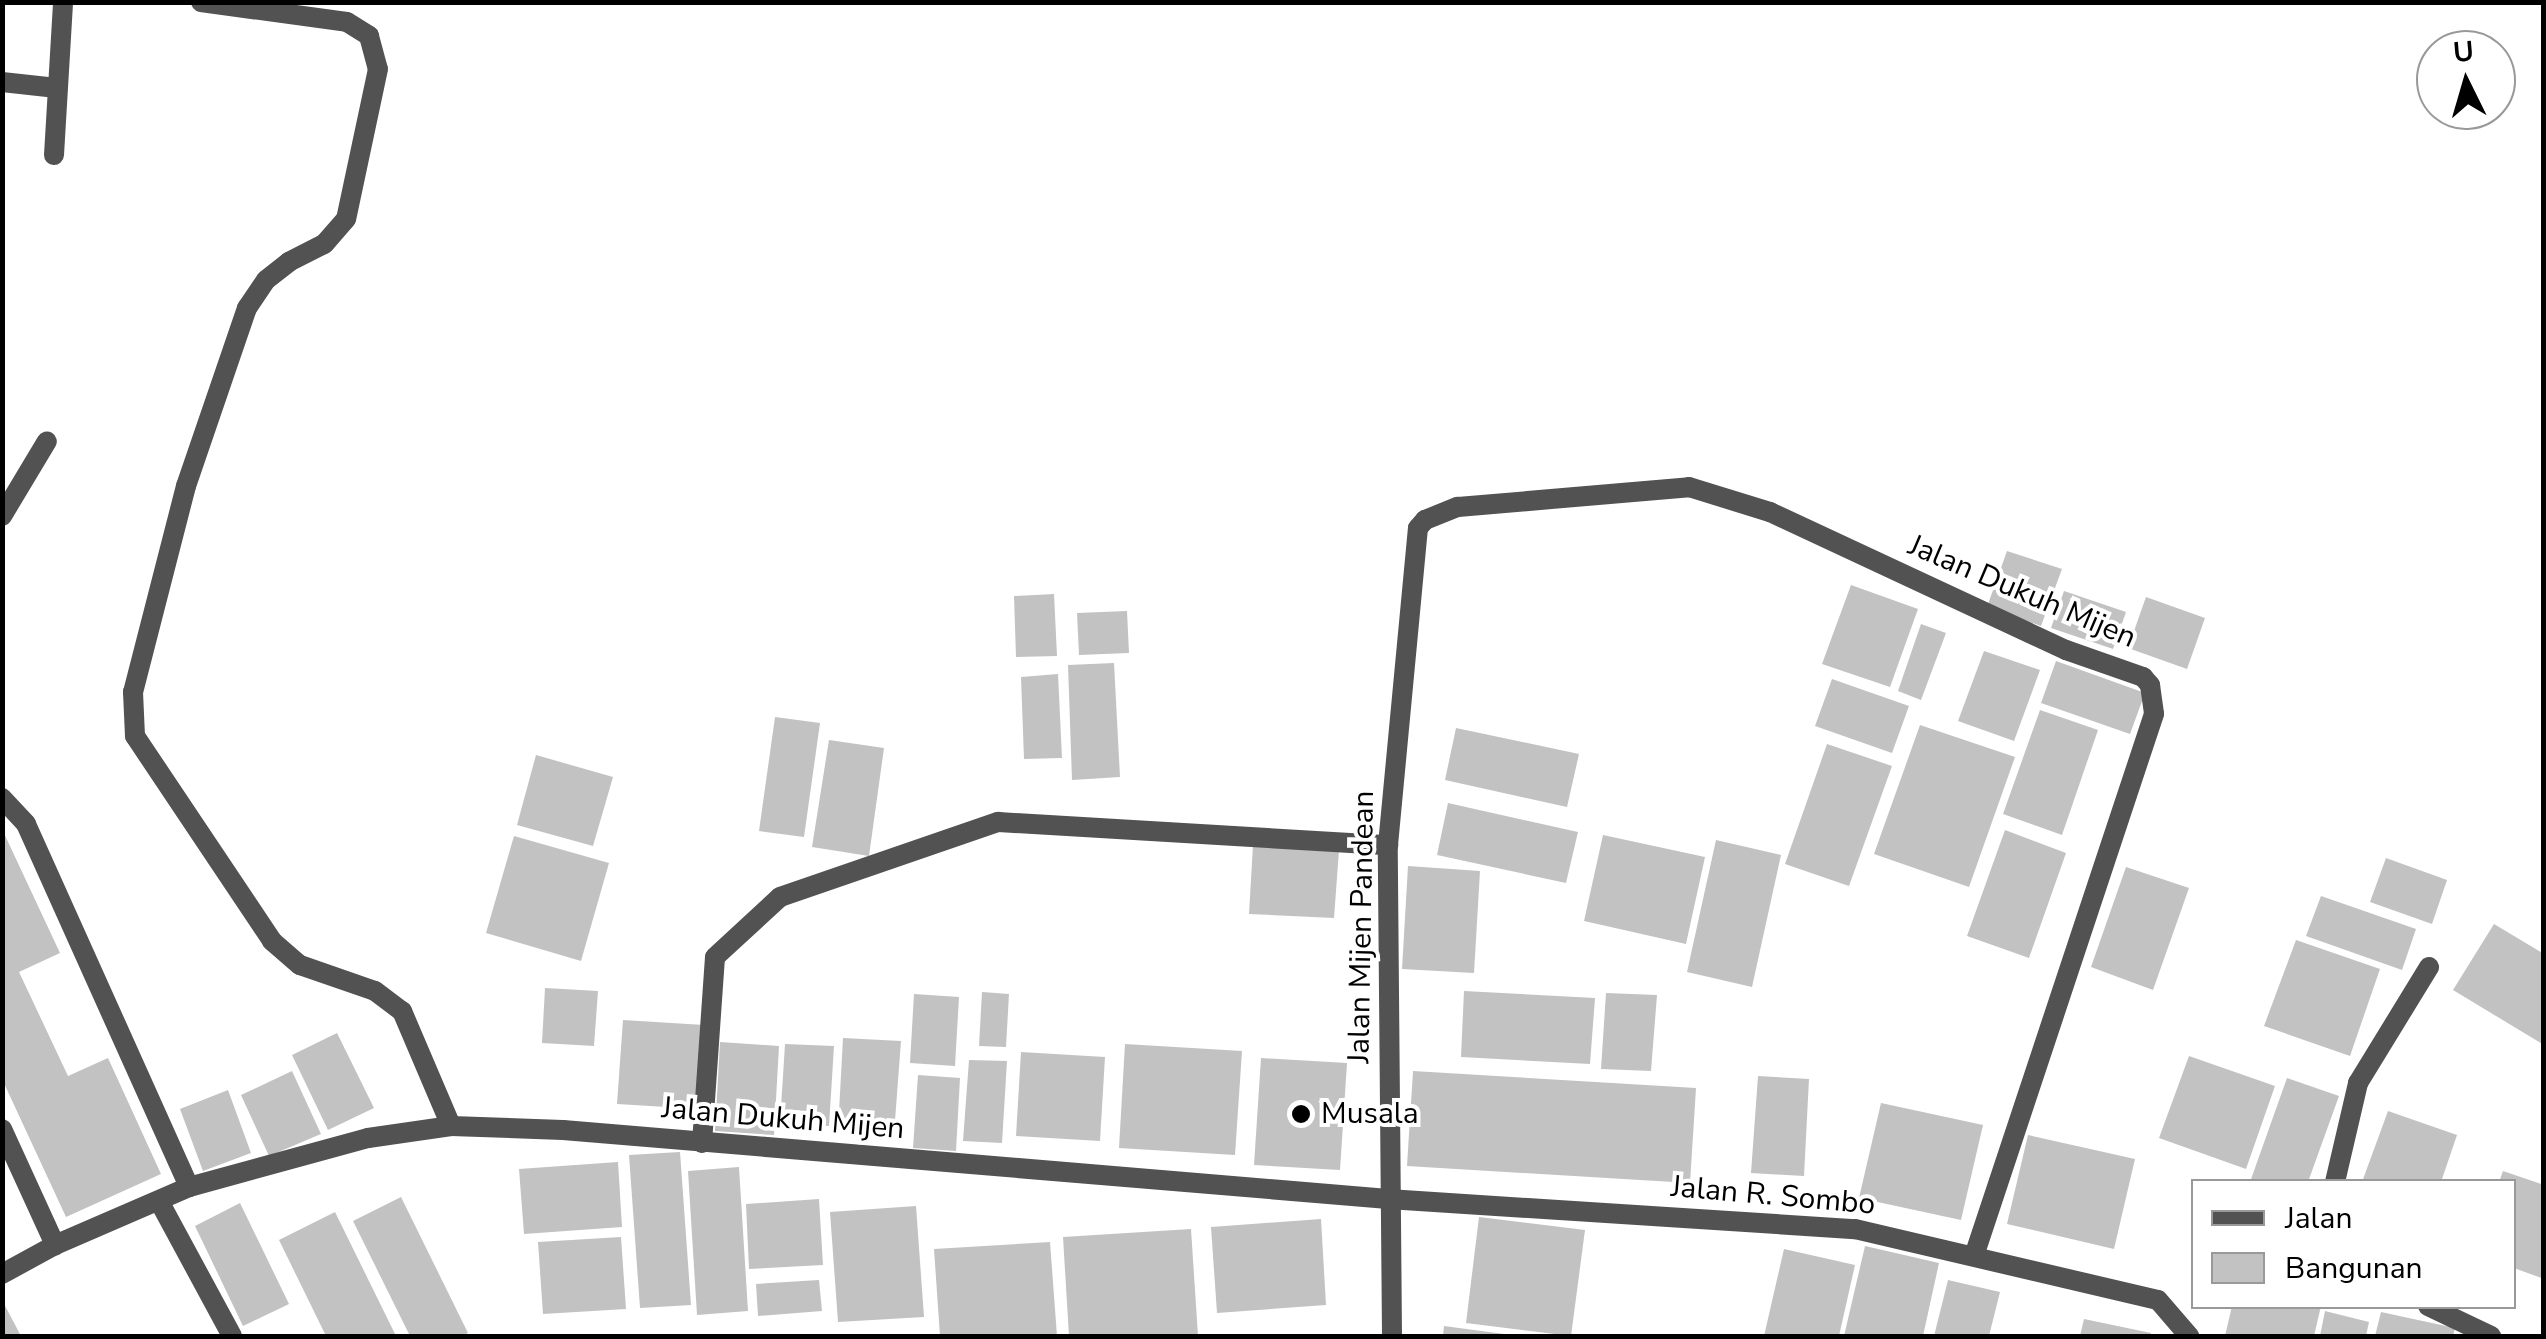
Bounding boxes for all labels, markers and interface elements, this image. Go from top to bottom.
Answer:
north arrow [2416,30,2516,130]
text: U [2452,32,2476,72]
street label: Jalan Dukuh Mijen [1903,528,2141,656]
street label: Jalan Mijen Pandean [1342,790,1382,1064]
street label: Jalan Dukuh Mijen [660,1090,906,1148]
place label: Musala [1321,1096,1419,1132]
marker: Musala [1290,1103,1312,1125]
street label: Jalan R. Sombo [1669,1169,1877,1223]
legend [2191,1179,2516,1309]
text: Jalan [2285,1198,2352,1239]
text: Bangunan [2285,1248,2423,1289]

